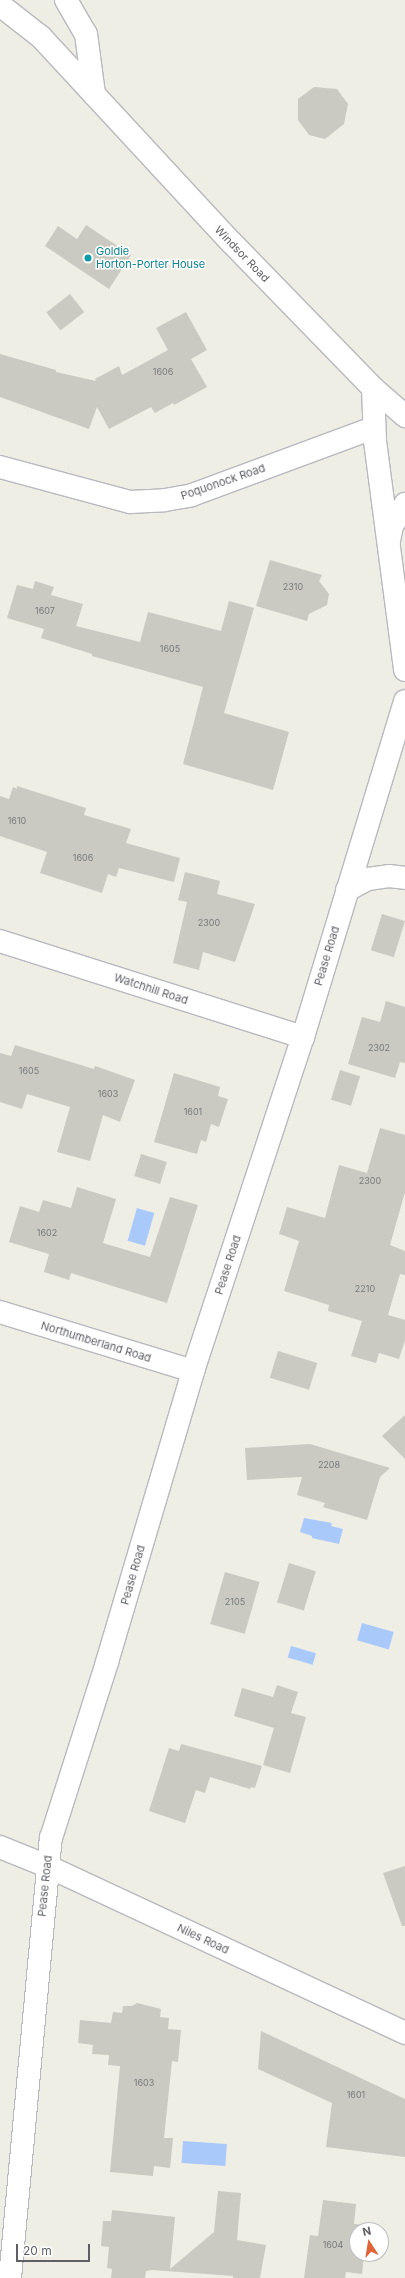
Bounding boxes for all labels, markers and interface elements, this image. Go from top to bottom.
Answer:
street label: Windsor Road [212,223,272,285]
place label: Goldie Horton-Porter House [96,245,205,271]
marker: Goldie Horton-Porter House [83,253,93,263]
house number: 1606 [153,367,173,377]
street label: Poquonock Road [179,461,267,503]
house number: 2310 [283,582,303,592]
house number: 1607 [35,606,55,616]
house number: 1605 [160,644,180,654]
house number: 1610 [8,816,26,826]
house number: 1606 [73,853,93,863]
house number: 2300 [198,918,220,928]
street label: Pease Road [312,925,342,987]
street label: Watchhill Road [112,971,190,1007]
house number: 2302 [368,1043,390,1053]
house number: 1605 [19,1066,39,1076]
house number: 1603 [98,1089,118,1099]
house number: 1601 [184,1107,202,1117]
house number: 2300 [359,1176,381,1186]
house number: 1602 [37,1228,57,1238]
street label: Pease Road [212,1234,244,1296]
house number: 2210 [355,1284,375,1294]
street label: Northumberland Road [39,1319,153,1365]
house number: 2208 [318,1460,340,1470]
street label: Pease Road [118,1544,148,1606]
house number: 2105 [225,1597,245,1607]
street label: Pease Road [35,1855,55,1917]
street label: Niles Road [175,1921,231,1957]
house number: 1603 [134,2078,154,2088]
house number: 1601 [347,2090,365,2100]
north arrow [349,2222,389,2262]
text: N [361,2224,372,2239]
scale bar [18,2236,92,2262]
house number: 1604 [323,2240,343,2250]
text: 20 m [23,2243,52,2258]

